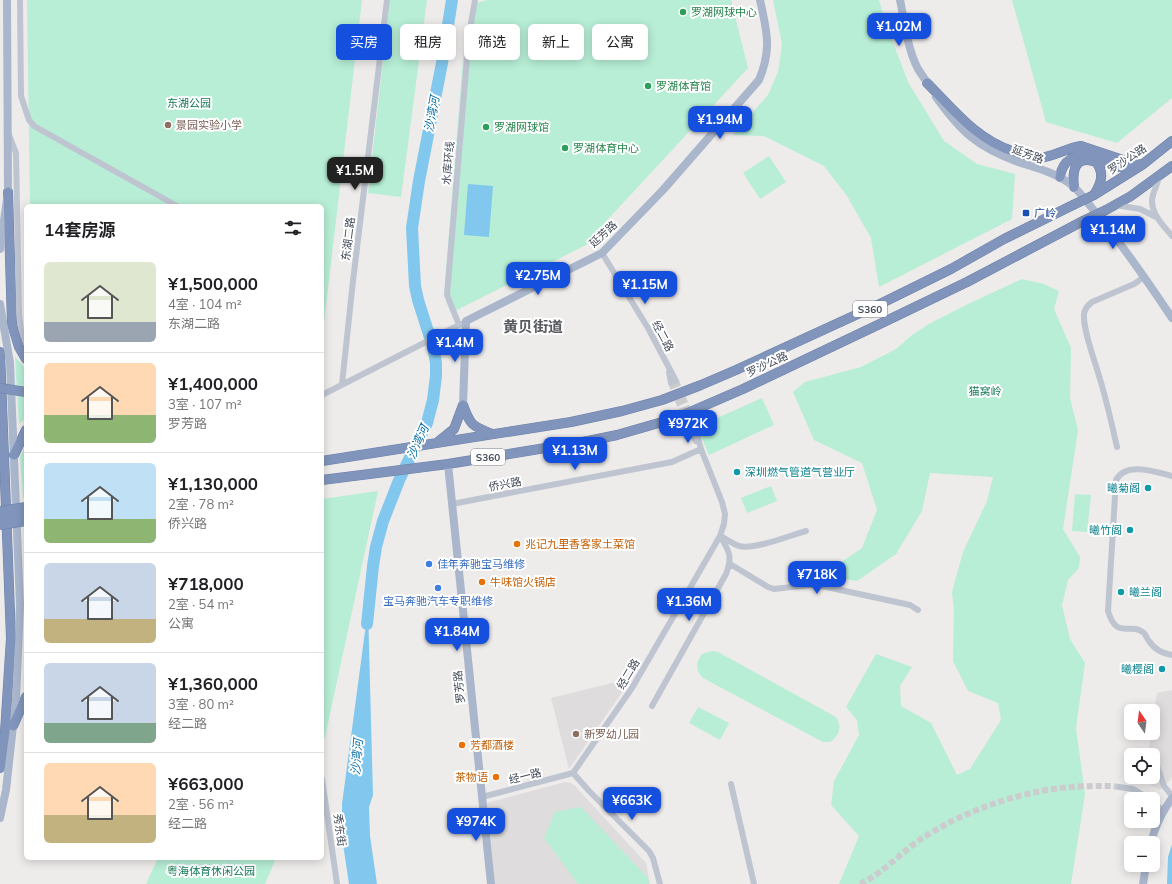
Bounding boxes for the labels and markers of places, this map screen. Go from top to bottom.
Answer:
place label: 罗湖网球中心 [691,5,757,19]
marker: 罗湖网球中心 [678,7,688,17]
pin: ¥1.02M [866,13,932,47]
place label: 罗湖体育馆 [656,79,711,93]
marker: 罗湖体育馆 [643,81,653,91]
pin: ¥1.94M [687,106,753,140]
place label: 景园实验小学 [176,118,242,132]
marker: 景园实验小学 [163,120,173,130]
place label: 罗湖网球馆 [494,120,549,134]
marker: 罗湖网球馆 [481,122,491,132]
place label: 罗湖体育中心 [573,141,639,155]
marker: 罗湖体育中心 [560,143,570,153]
pin: ¥1.5M [327,157,383,191]
place label: 广岭 [1034,206,1056,220]
marker: 广岭 [1021,208,1031,218]
pin: ¥1.14M [1080,216,1146,250]
pin: ¥2.75M [505,262,571,296]
pin: ¥1.15M [612,271,678,305]
pin: ¥1.4M [427,329,483,363]
pin: ¥972K [660,410,716,444]
pin: ¥1.13M [542,437,608,471]
place label: 深圳燃气管道气营业厅 [745,465,855,479]
marker: 深圳燃气管道气营业厅 [732,467,742,477]
place label: 曦菊阁 [1107,481,1140,495]
marker: 曦菊阁 [1143,483,1153,493]
place label: 曦竹阁 [1089,523,1122,537]
marker: 曦竹阁 [1125,525,1135,535]
place label: 兆记九里香客家土菜馆 [525,537,635,551]
marker: 兆记九里香客家土菜馆 [512,539,522,549]
place label: 佳年奔驰宝马维修 [437,557,525,571]
marker: 佳年奔驰宝马维修 [424,559,434,569]
pin: ¥718K [789,561,845,595]
place label: 牛味馆火锅店 [490,575,556,589]
marker: 牛味馆火锅店 [477,577,487,587]
marker: 宝马奔驰汽车专职维修 [433,583,443,593]
place label: 曦兰阁 [1129,585,1162,599]
marker: 曦兰阁 [1116,587,1126,597]
pin: ¥1.36M [656,588,722,622]
place label: 宝马奔驰汽车专职维修 [383,594,493,608]
pin: ¥1.84M [424,618,490,652]
place label: 曦樱阁 [1121,662,1154,676]
marker: 曦樱阁 [1157,664,1167,674]
place label: 新罗幼儿园 [584,727,639,741]
marker: 新罗幼儿园 [571,729,581,739]
place label: 芳都酒楼 [470,738,514,752]
marker: 芳都酒楼 [457,740,467,750]
place label: 茶物语 [455,770,488,784]
marker: 茶物语 [491,772,501,782]
pin: ¥663K [604,787,660,821]
pin: ¥974K [448,808,504,842]

